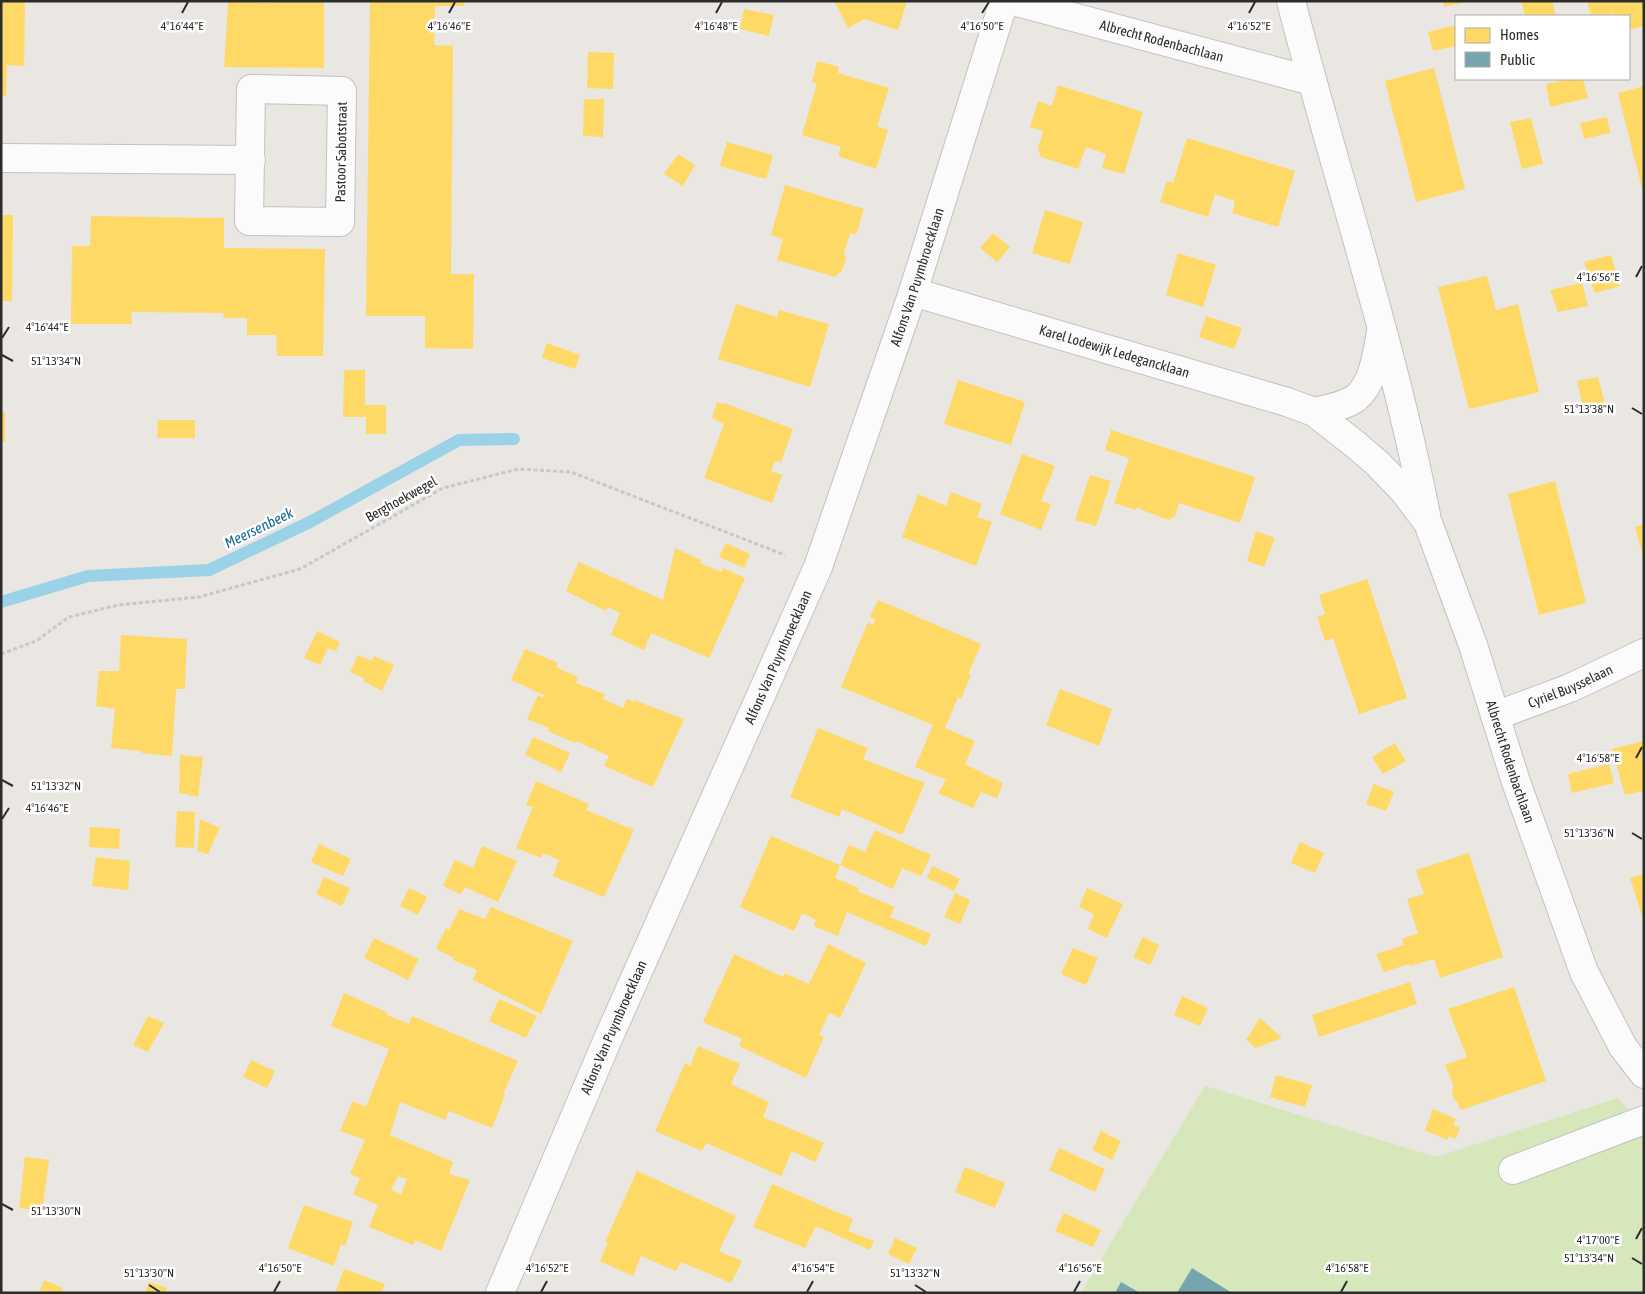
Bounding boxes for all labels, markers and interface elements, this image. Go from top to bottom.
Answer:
legend [1455,15,1630,80]
street label: Albrecht Rodenbachlaan [1098,17,1226,65]
text: 4°16'44"E [161,19,203,33]
text: 4°16'46"E [428,19,470,33]
text: 4°16'48"E [695,19,737,33]
text: 4°16'50"E [961,19,1003,33]
text: 4°16'52"E [1228,19,1270,33]
text: Homes [1500,26,1539,43]
text: Public [1500,51,1535,68]
street label: Pastoor Sabotstraat [332,102,350,202]
street label: Alfons Van Puymbroecklaan [887,206,947,348]
text: 4°16'56"E [1577,270,1619,284]
text: 4°16'44"E [26,320,68,334]
street label: Karel Lodewijk Ledegancklaan [1038,322,1191,381]
text: 51°13'34"N [31,354,81,368]
text: 51°13'38"N [1564,402,1614,416]
street label: Berghoekwegel [363,473,440,525]
water label: Meersenbeek [222,503,296,551]
street label: Alfons Van Puymbroecklaan [741,588,815,726]
street label: Cyriel Buysselaan [1526,661,1615,711]
street label: Albrecht Rodenbachlaan [1483,698,1538,825]
text: 4°16'58"E [1577,751,1619,765]
text: 51°13'32"N [31,779,81,793]
text: 4°16'46"E [26,801,68,815]
text: 51°13'36"N [1564,826,1614,840]
street label: Alfons Van Puymbroecklaan [577,958,650,1097]
text: 51°13'30"N [31,1204,81,1218]
text: 4°17'00"E [1577,1233,1619,1247]
text: 51°13'34"N [1564,1251,1614,1265]
text: 4°16'50"E [259,1261,301,1275]
text: 4°16'52"E [526,1261,568,1275]
text: 4°16'54"E [792,1261,834,1275]
text: 4°16'56"E [1059,1261,1101,1275]
text: 4°16'58"E [1326,1261,1368,1275]
text: 51°13'30"N [124,1266,174,1280]
text: 51°13'32"N [890,1266,940,1280]

